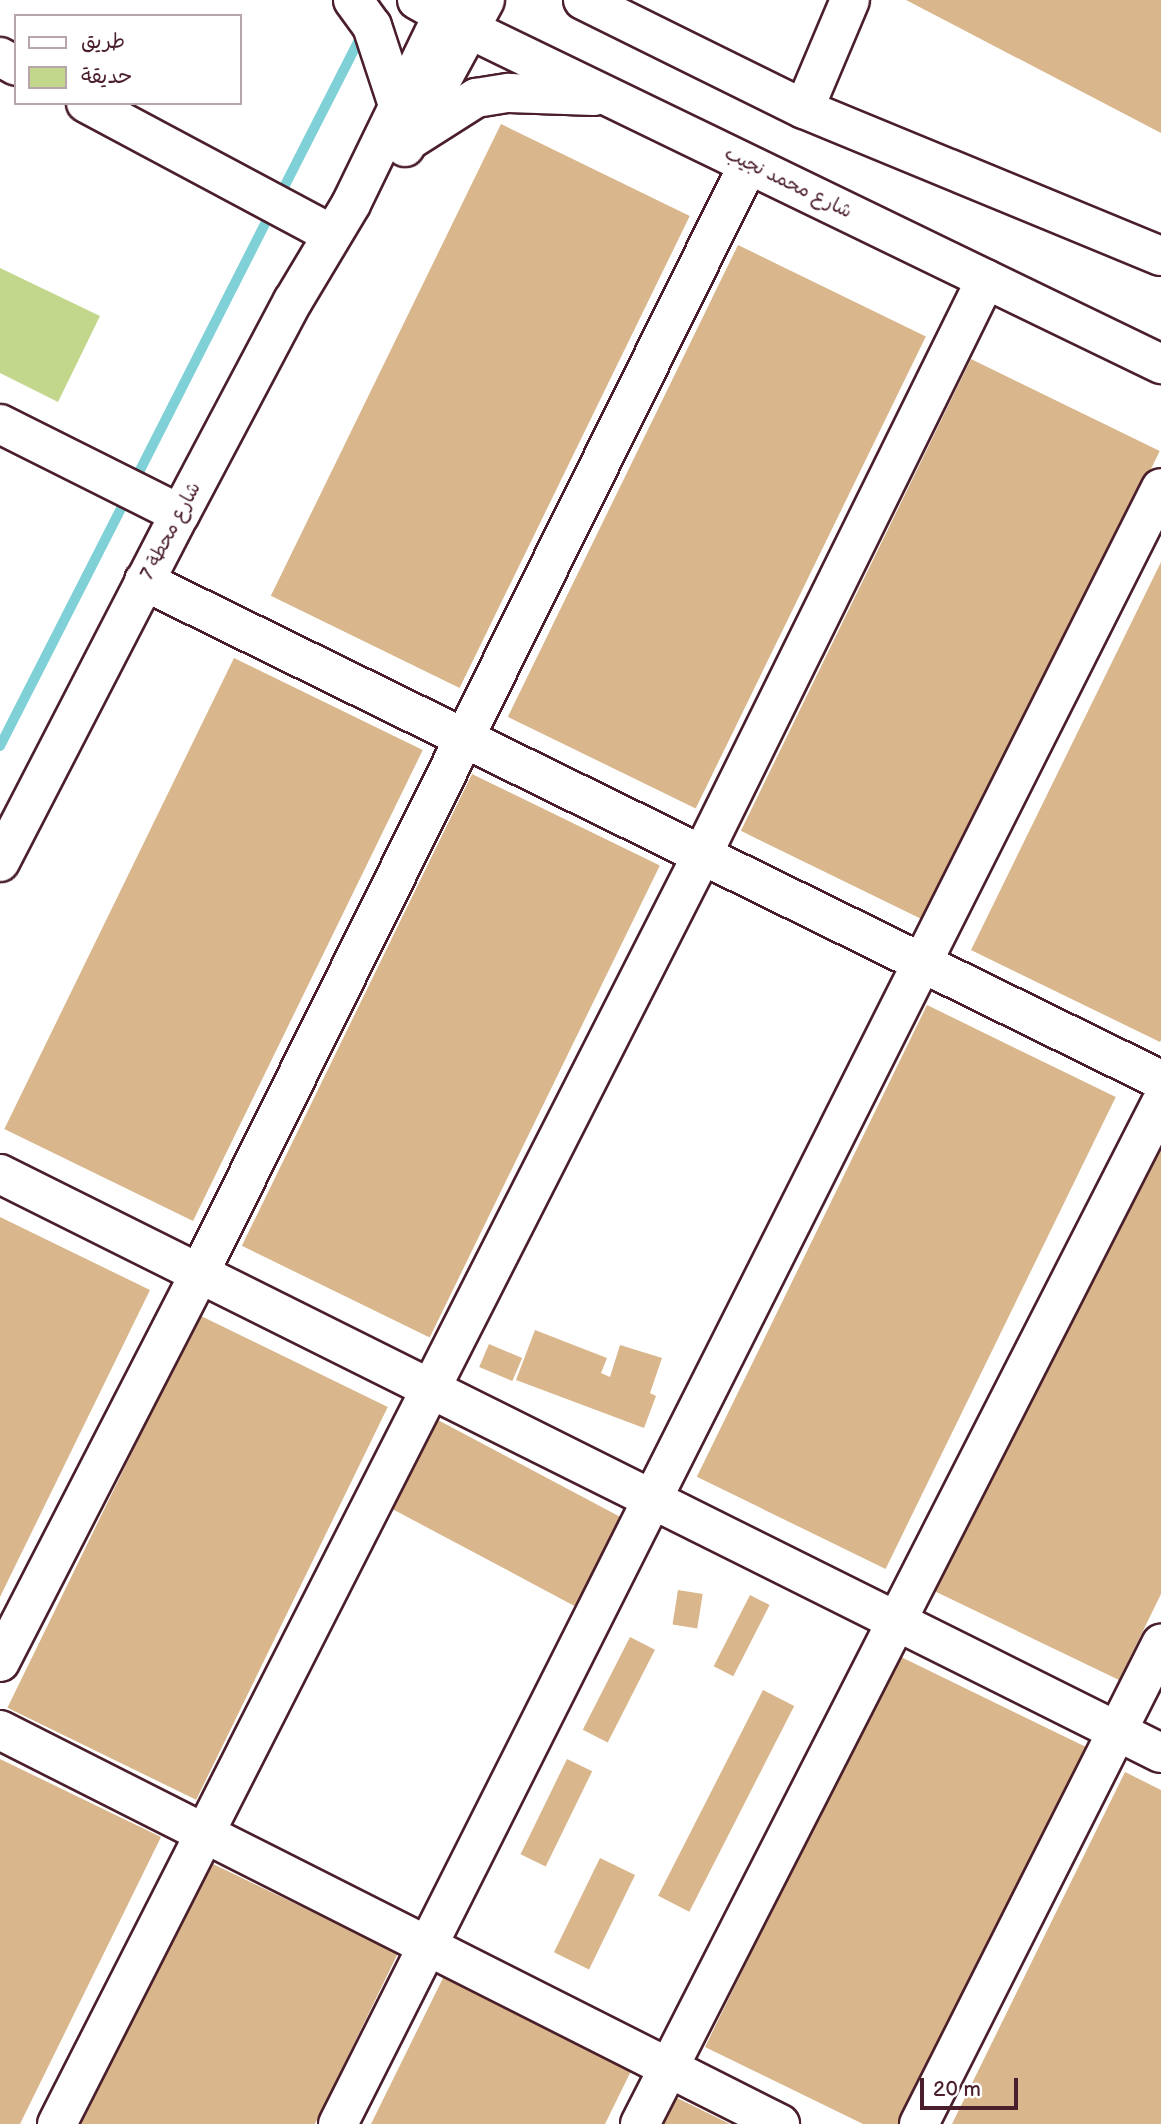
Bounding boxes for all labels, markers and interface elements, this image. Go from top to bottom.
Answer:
legend [14,14,242,105]
text: طريق [81,29,125,54]
text: حديقة [81,64,132,89]
street label: شارع محمد نجيب [721,142,855,224]
street label: شارع محطة 7 [136,479,206,583]
scale bar [923,2064,1021,2108]
text: 20 m [933,2077,981,2102]

